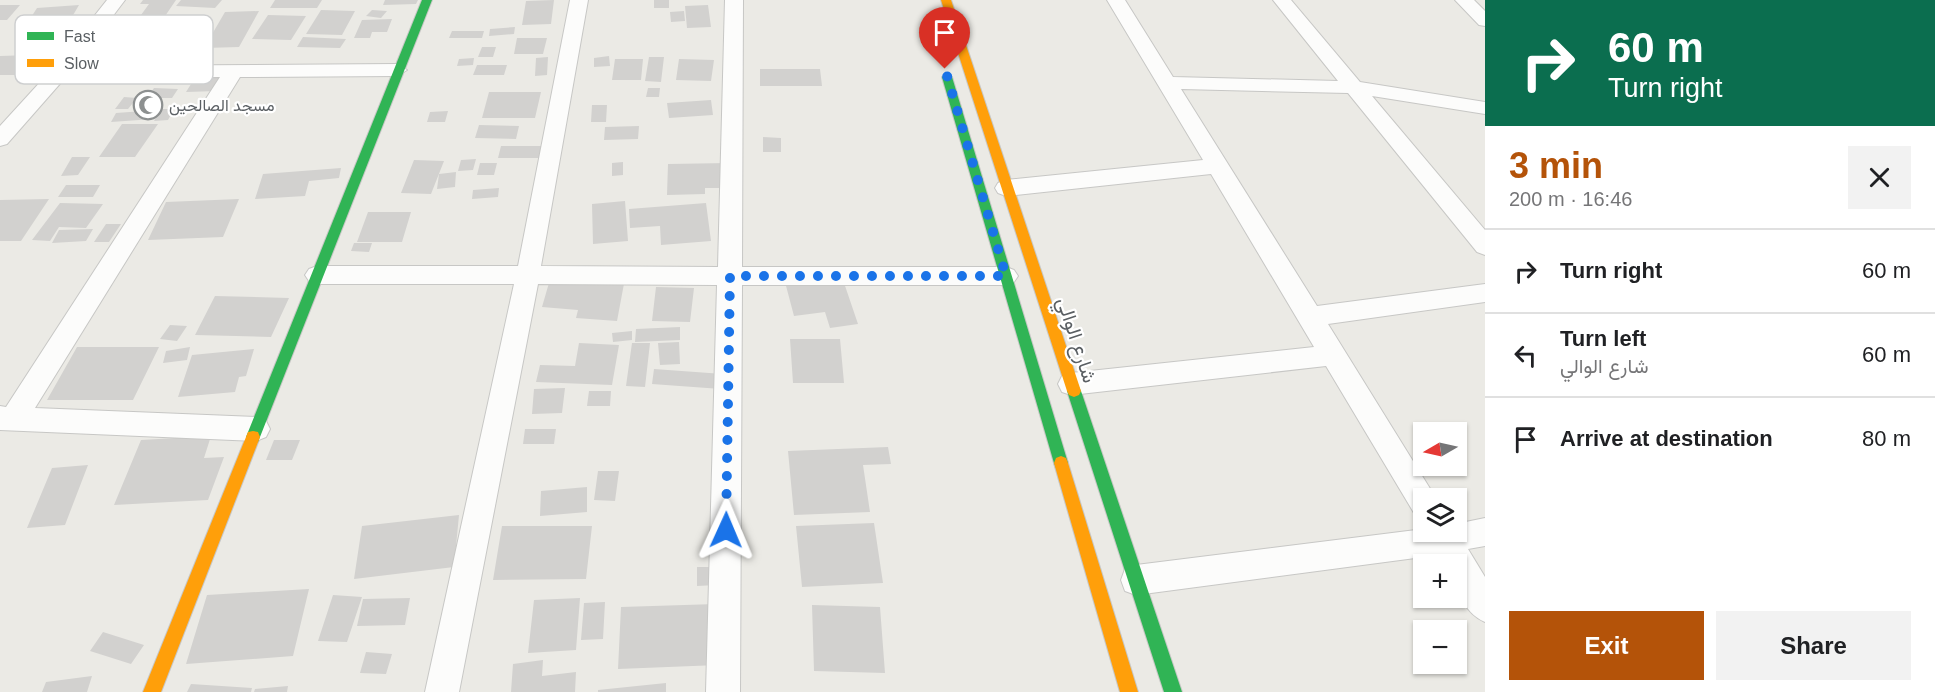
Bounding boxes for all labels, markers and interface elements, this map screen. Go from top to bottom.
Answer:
pin [919,7,970,69]
legend [15,15,213,84]
icon: arrive [928,16,961,49]
icon: right [1509,24,1587,102]
text: 60 m [1608,24,1704,71]
text: Fast [64,28,96,45]
text: Slow [64,55,99,72]
text: Turn right [1608,73,1723,103]
mosque icon: مسجد الصالحين [132,89,164,121]
place label: مسجد الصالحين [169,97,275,116]
text: 3 min [1509,145,1603,186]
button: close [1848,146,1911,209]
text: 200 m · 16:46 [1509,188,1632,210]
icon: right [1509,255,1542,288]
text: Turn right [1560,258,1662,283]
text: 60 m [1862,258,1911,283]
street label: شارع الوالي [1047,295,1101,387]
text: Turn left [1560,326,1646,351]
icon: left [1509,339,1542,372]
text: 60 m [1862,342,1911,367]
text: شارع الوالي [1560,355,1648,377]
north arrow [1413,422,1467,476]
map controls [1413,422,1467,674]
icon: arrive [1509,423,1542,456]
text: Arrive at destination [1560,426,1773,451]
text: 80 m [1862,426,1911,451]
button: layers [1413,488,1467,542]
position arrow [694,498,758,562]
button: + [1413,554,1467,608]
button: Exit [1509,611,1704,680]
button: Share [1716,611,1911,680]
button: − [1413,620,1467,674]

